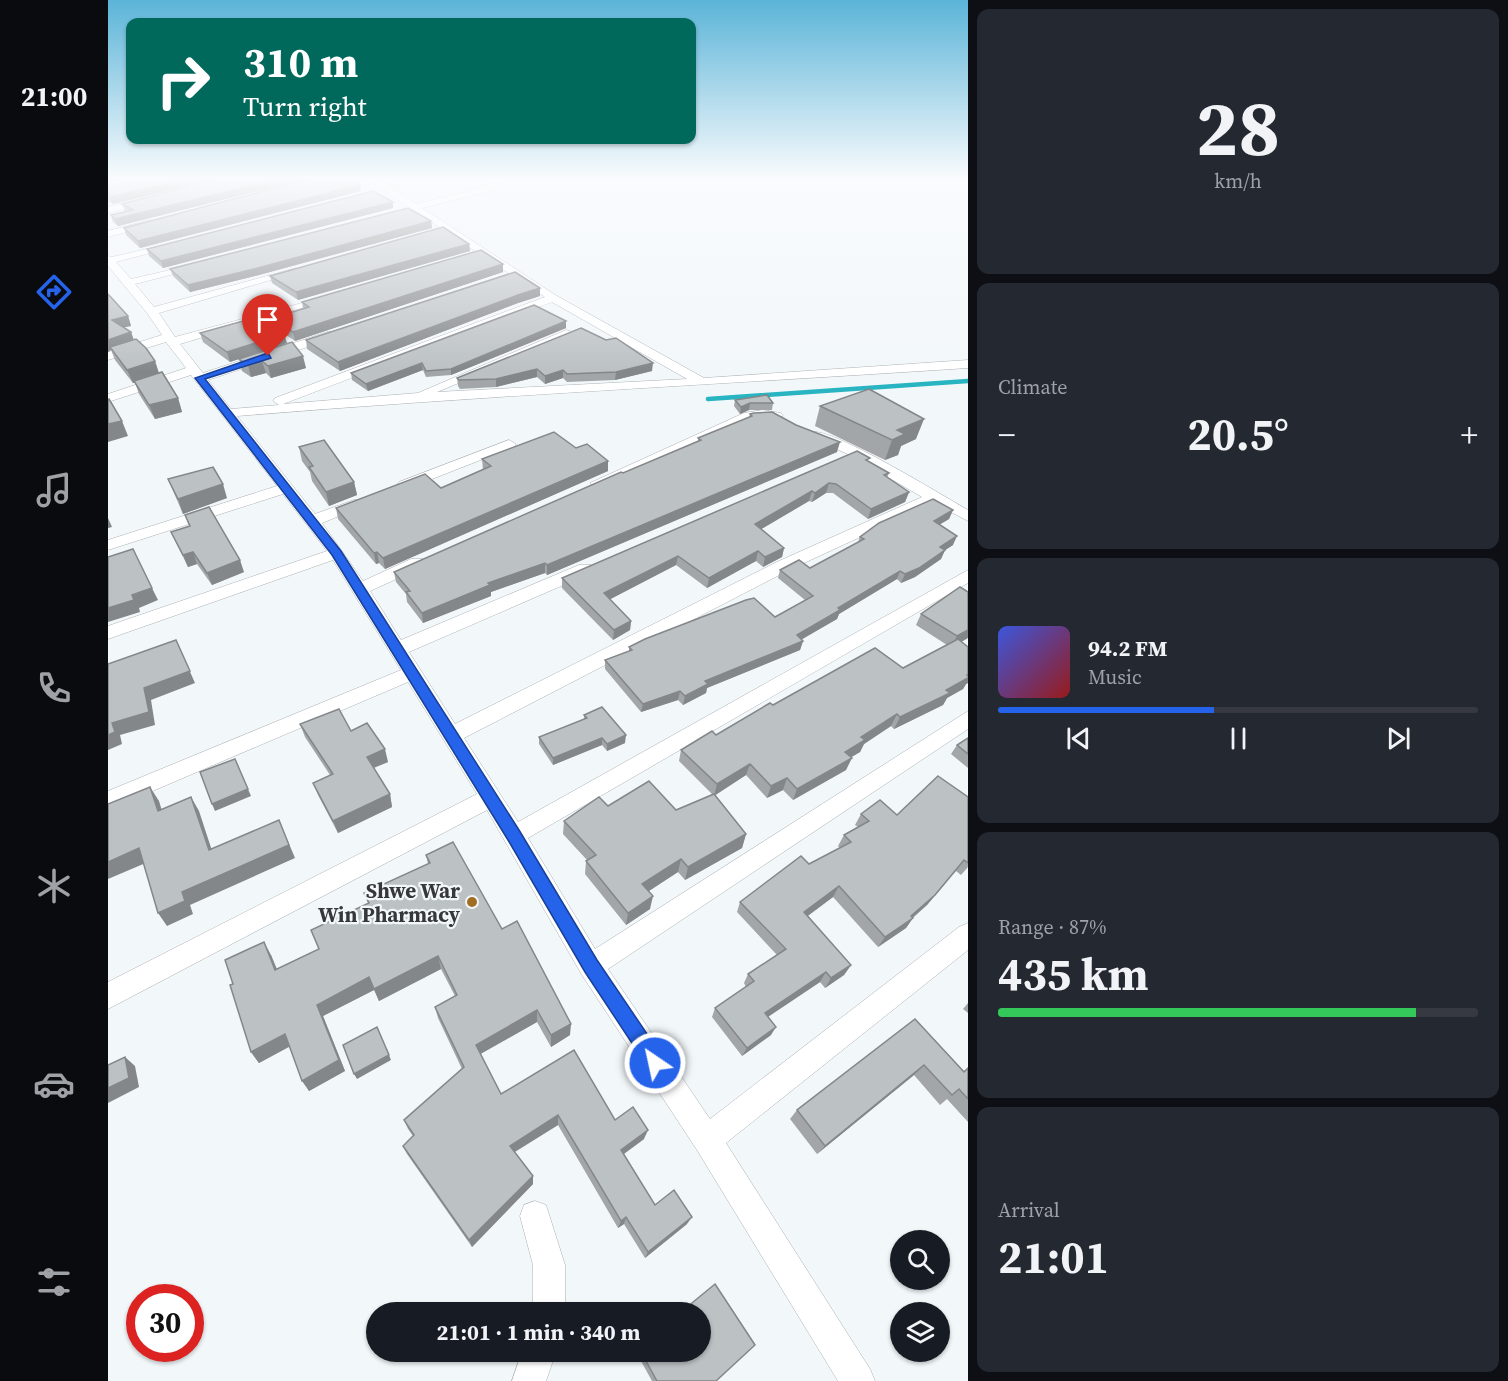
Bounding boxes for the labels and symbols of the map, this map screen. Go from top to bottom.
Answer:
pin [242,294,293,356]
place label: Shwe War Win Pharmacy [318,876,461,929]
marker: Shwe War Win Pharmacy [465,895,479,909]
position arrow [623,1031,687,1095]
speed limit sign: 30 [126,1284,204,1362]

